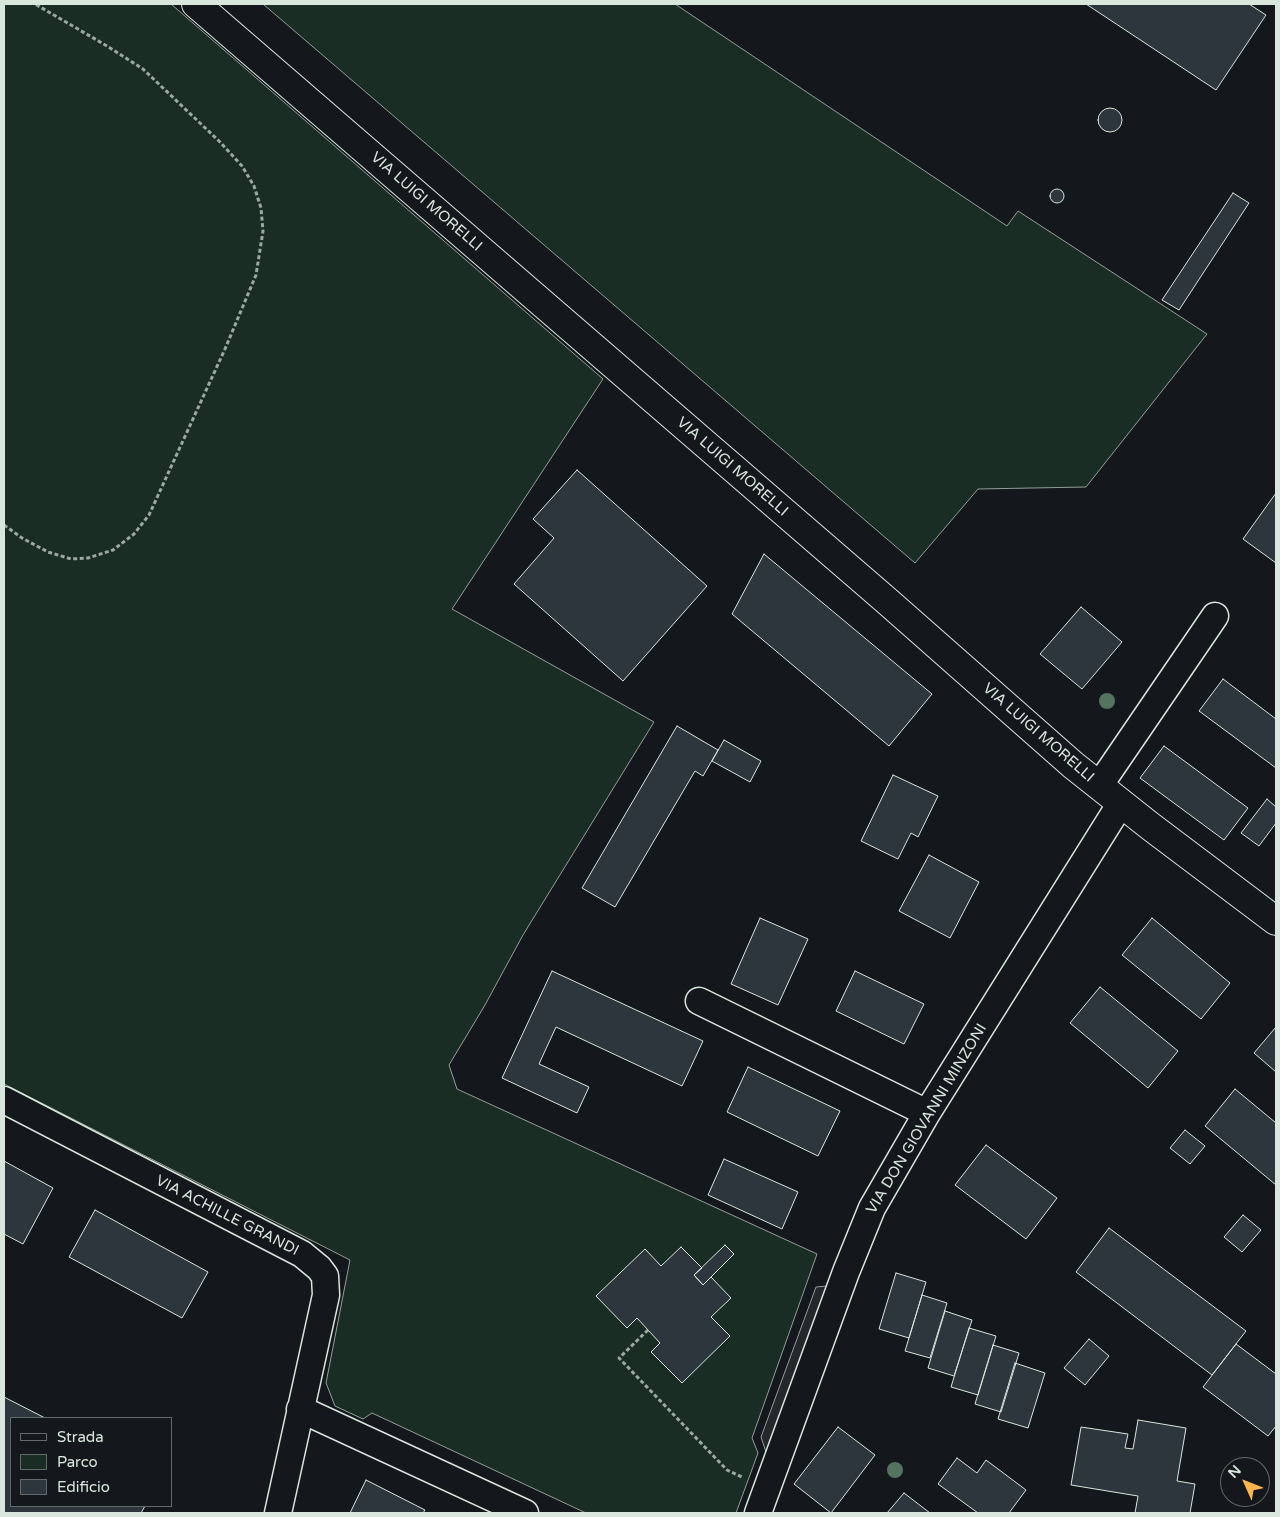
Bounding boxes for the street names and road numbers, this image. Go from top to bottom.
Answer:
street label: VIA LUIGI MORELLI [367,149,485,255]
street label: VIA LUIGI MORELLI [673,414,791,520]
street label: VIA LUIGI MORELLI [979,680,1097,786]
street label: VIA DON GIOVANNI MINZONI [863,1021,991,1217]
street label: VIA ACHILLE GRANDI [152,1172,302,1260]

